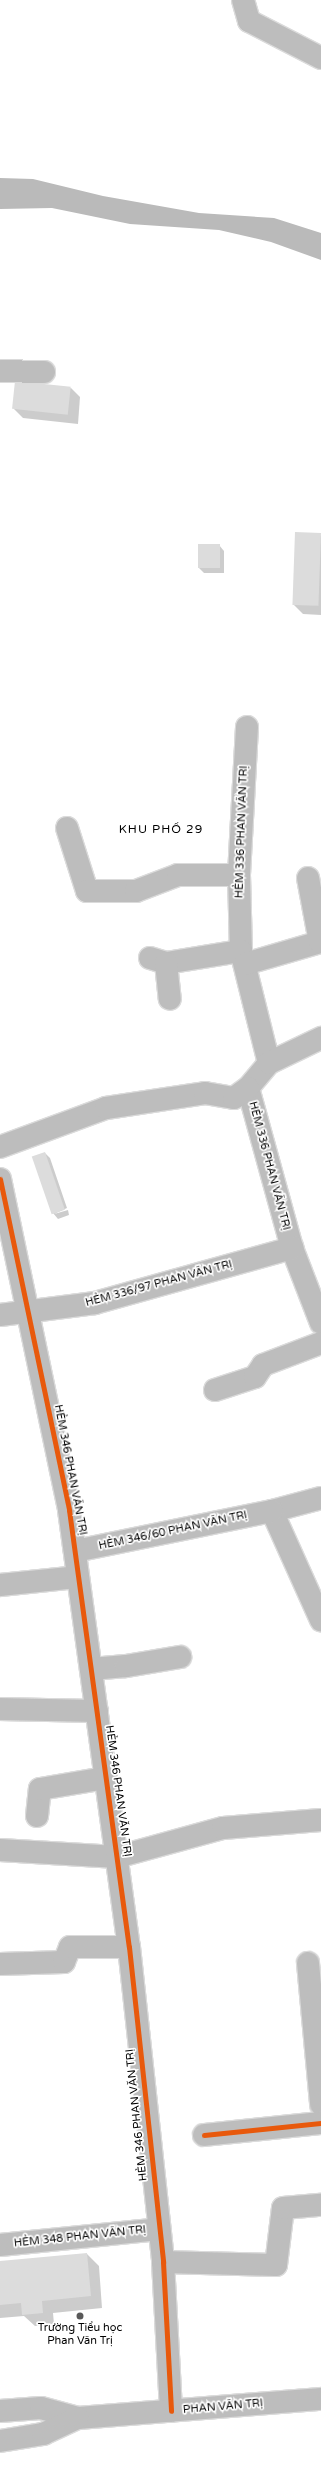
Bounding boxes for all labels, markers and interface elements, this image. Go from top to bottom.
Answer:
street label: HẺM 336 PHAN VĂN TRỊ [233,765,251,899]
district label: KHU PHỐ 29 [119,823,203,837]
street label: HẺM 336 PHAN VĂN TRỊ [245,1100,293,1232]
street label: HẺM 336/97 PHAN VĂN TRỊ [84,1258,234,1310]
street label: HẺM 346 PHAN VĂN TRỊ [51,1404,89,1536]
street label: HẺM 346/60 PHAN VĂN TRỊ [98,1509,248,1553]
street label: HẺM 346 PHAN VĂN TRỊ [102,1724,134,1858]
street label: HẺM 346 PHAN VĂN TRỊ [124,2048,150,2182]
street label: HẺM 348 PHAN VĂN TRỊ [13,2224,147,2250]
marker: Trường Tiểu học Phan Văn Trị [75,2311,85,2321]
place label: Trường Tiểu học Phan Văn Trị [38,2322,122,2348]
street label: PHAN VĂN TRỊ [182,2397,264,2417]

